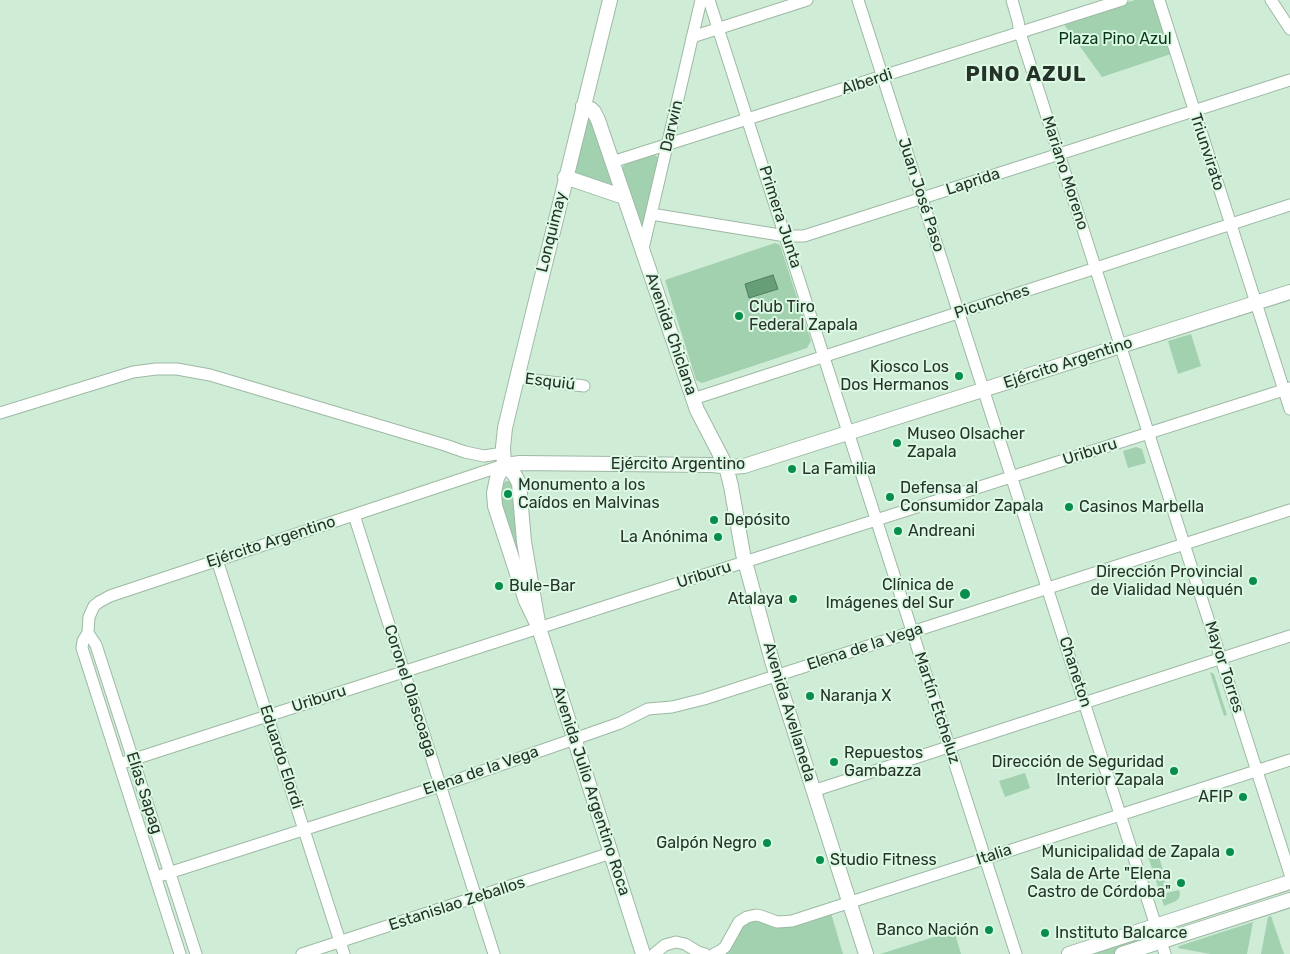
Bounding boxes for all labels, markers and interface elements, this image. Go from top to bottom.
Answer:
park label: Plaza Pino Azul [1058,29,1172,49]
district label: PINO AZUL [964,62,1088,88]
street label: Alberdi [839,65,895,99]
street label: Darwin [657,98,687,154]
street label: Triunvirato [1186,111,1228,193]
street label: Mariano Moreno [1038,114,1092,232]
street label: Juan José Paso [894,136,948,254]
street label: Primera Junta [754,163,806,271]
street label: Laprida [944,164,1002,200]
street label: Lonquimay [533,190,571,274]
street label: Avenida Chiclana [641,270,701,398]
street label: Picunches [952,281,1032,323]
place label: Club Tiro Federal Zapala [749,297,858,335]
marker: Club Tiro Federal Zapala [733,310,745,322]
street label: Ejército Argentino [1001,333,1135,393]
place label: Kiosco Los Dos Hermanos [840,357,949,395]
street label: Esquiú [524,369,576,395]
marker: Kiosco Los Dos Hermanos [953,370,965,382]
place label: Museo Olsacher Zapala [907,424,1025,462]
street label: Uriburu [1060,434,1120,470]
marker: Museo Olsacher Zapala [891,437,903,449]
street label: Ejército Argentino [611,454,745,474]
place label: La Familia [802,459,876,479]
marker: La Familia [786,463,798,475]
place label: Monumento a los Caídos en Malvinas [518,475,660,513]
place label: Defensa al Consumidor Zapala [900,478,1044,516]
marker: Monumento a los Caídos en Malvinas [502,488,514,500]
marker: Defensa al Consumidor Zapala [884,491,896,503]
place label: Casinos Marbella [1079,497,1204,517]
marker: Casinos Marbella [1063,501,1075,513]
place label: Depósito [724,510,790,530]
street label: Ejército Argentino [204,512,338,572]
marker: Depósito [708,514,720,526]
place label: Andreani [908,521,975,541]
marker: Andreani [892,525,904,537]
place label: La Anónima [620,527,708,547]
marker: La Anónima [712,531,724,543]
street label: Uriburu [674,557,734,593]
place label: Dirección Provincial de Vialidad Neuquén [1090,562,1243,600]
place label: Clínica de Imágenes del Sur [825,575,954,613]
marker: Dirección Provincial de Vialidad Neuquén [1247,575,1259,587]
place label: Bule-Bar [509,576,575,596]
marker: Bule-Bar [493,580,505,592]
marker: Clínica de Imágenes del Sur [958,587,972,601]
place label: Atalaya [728,589,783,609]
marker: Atalaya [787,593,799,605]
street label: Elena de la Vega [804,619,926,675]
street label: Mayor Torres [1200,619,1248,715]
street label: Coronel Olascoaga [379,622,441,760]
street label: Chaneton [1055,634,1095,710]
street label: Avenida Avellaneda [759,640,819,784]
street label: Martín Etcheluz [910,650,964,766]
street label: Uriburu [289,681,349,717]
street label: Avenida Julio Argentino Roca [548,684,634,898]
place label: Naranja X [820,686,891,706]
marker: Naranja X [804,690,816,702]
street label: Eduardo Elordi [255,703,307,811]
street label: Elena de la Vega [421,742,541,800]
place label: Repuestos Gambazza [844,743,923,781]
street label: Elías Sapag [122,750,166,836]
place label: Dirección de Seguridad Interior Zapala [992,752,1164,790]
marker: Repuestos Gambazza [828,756,840,768]
marker: Dirección de Seguridad Interior Zapala [1168,765,1180,777]
place label: AFIP [1198,787,1233,807]
marker: AFIP [1237,791,1249,803]
place label: Galpón Negro [656,833,757,853]
marker: Galpón Negro [761,837,773,849]
street label: Italia [974,840,1014,870]
place label: Municipalidad de Zapala [1042,842,1220,862]
marker: Municipalidad de Zapala [1224,846,1236,858]
place label: Studio Fitness [830,850,937,870]
marker: Studio Fitness [814,854,826,866]
place label: Sala de Arte "Elena Castro de Córdoba" [1027,864,1171,902]
street label: Estanislao Zeballos [386,873,528,935]
marker: Sala de Arte "Elena Castro de Córdoba" [1175,877,1187,889]
place label: Banco Nación [876,920,979,940]
place label: Instituto Balcarce [1055,923,1187,943]
marker: Banco Nación [983,924,995,936]
marker: Instituto Balcarce [1039,927,1051,939]

